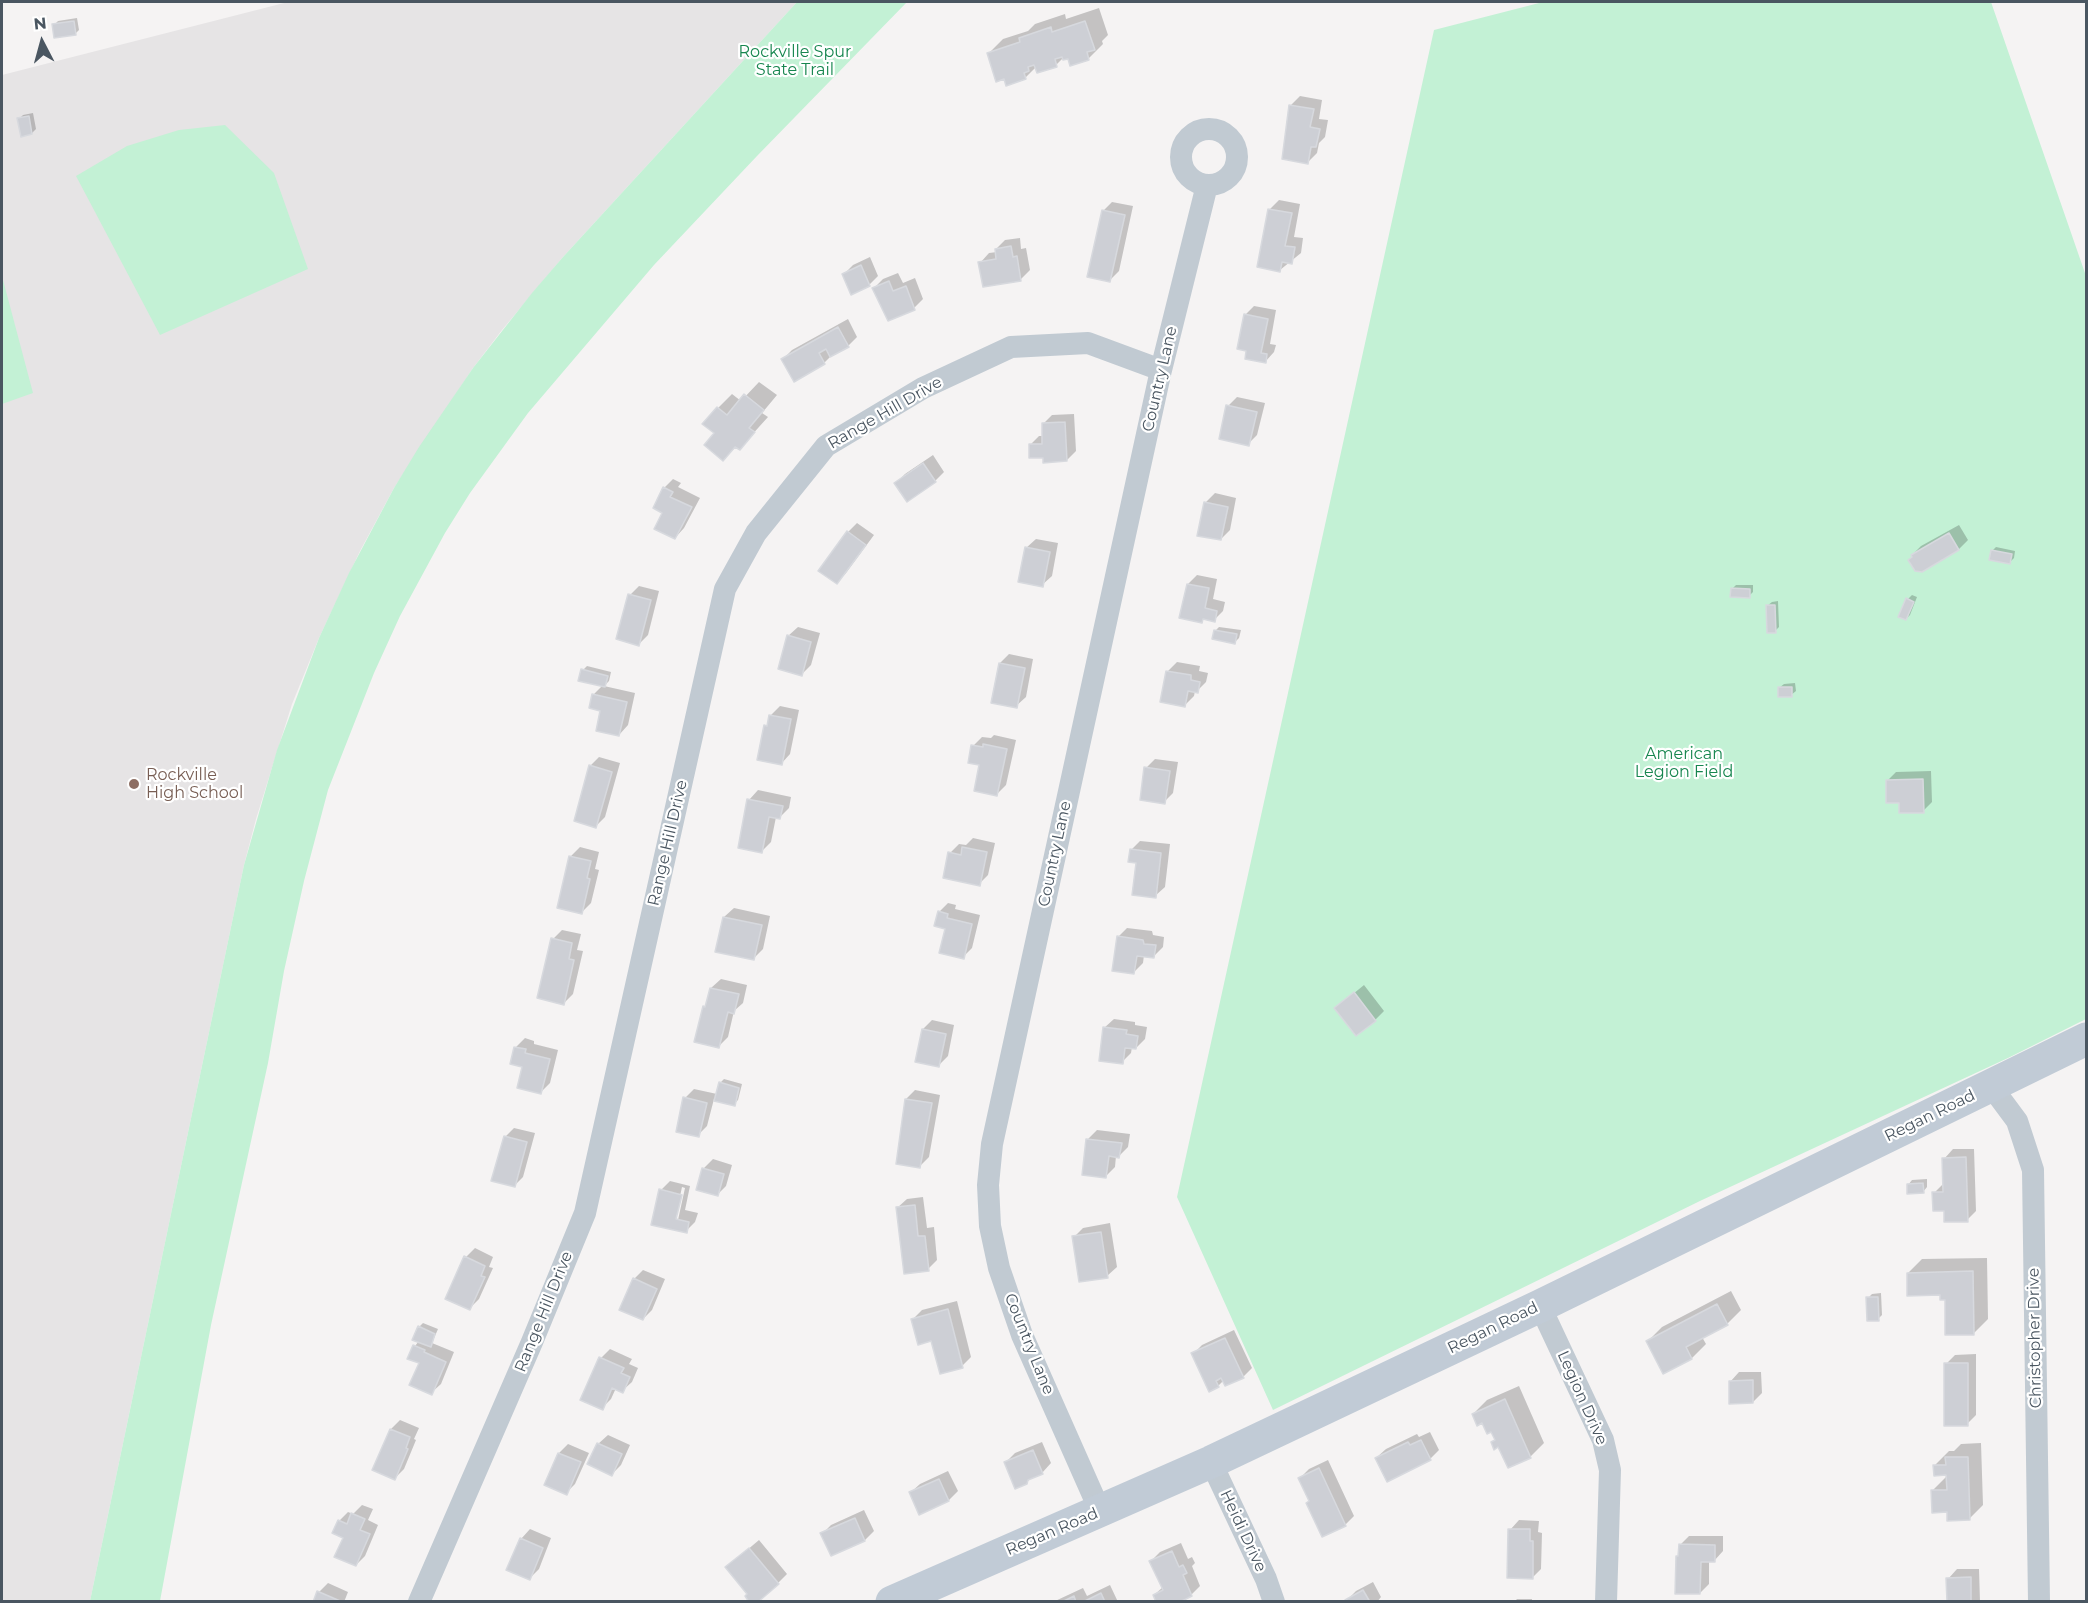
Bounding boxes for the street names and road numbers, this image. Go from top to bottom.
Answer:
street label: Country Lane [1139,324,1181,434]
street label: Range Hill Drive [825,373,945,453]
street label: Range Hill Drive [644,778,692,908]
street label: Country Lane [1034,799,1076,909]
street label: Regan Road [1882,1086,1978,1146]
street label: Range Hill Drive [511,1249,577,1375]
street label: Christopher Drive [2024,1268,2046,1408]
street label: Country Lane [1000,1291,1058,1397]
street label: Regan Road [1445,1298,1541,1358]
street label: Legion Drive [1553,1348,1611,1448]
street label: Heidi Drive [1216,1487,1270,1575]
street label: Regan Road [1003,1504,1101,1560]

